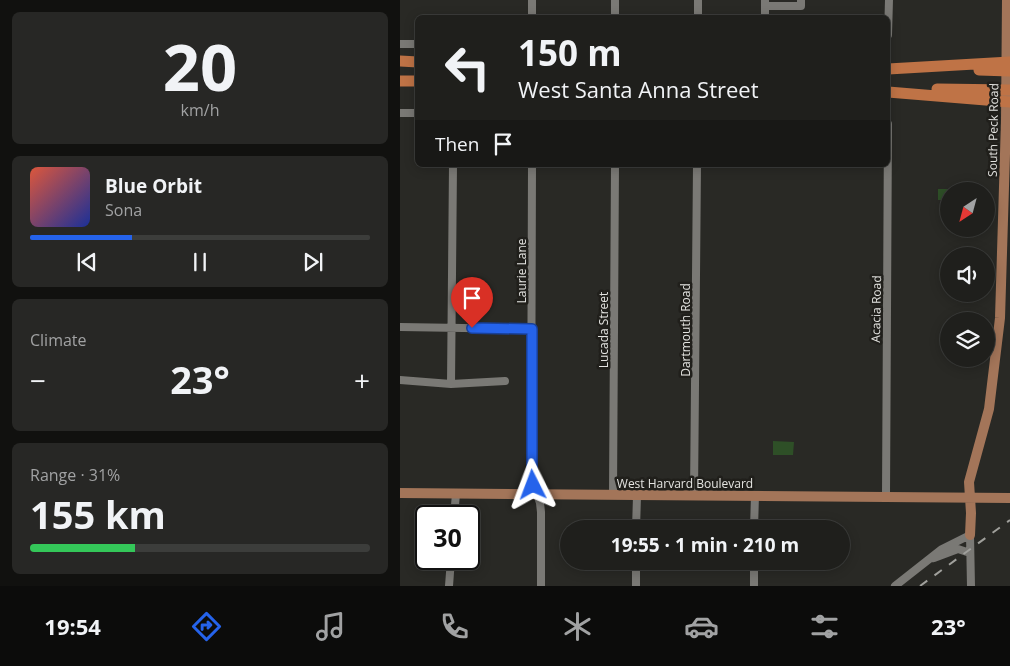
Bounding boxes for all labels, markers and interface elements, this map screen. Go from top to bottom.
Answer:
text: 20 [163,22,237,110]
text: 150 m [518,29,622,76]
icon: left [435,35,500,100]
text: West Santa Anna Street [518,74,759,104]
street label: South Peck Road [984,83,1002,177]
text: km/h [181,99,219,121]
icon: arrive [489,130,517,158]
text: Then [435,131,479,157]
text: Blue Orbit [105,173,202,199]
north arrow [940,182,995,238]
map controls [940,182,995,367]
text: Sona [105,199,142,221]
street label: Laurie Lane [513,238,530,304]
button: sound [940,247,995,302]
icon: previous [73,248,101,276]
icon: pause [186,248,214,276]
icon: next [299,248,327,276]
street label: Acacia Road [867,275,885,343]
pin [451,277,493,328]
street label: Dartmouth Road [677,283,694,377]
icon: arrive [458,284,486,312]
street label: Lucada Street [595,292,612,368]
button: layers [940,312,995,367]
text: Climate [30,329,87,351]
text: 23° [170,353,230,405]
text: − [30,361,46,399]
text: + [354,361,370,399]
position arrow [506,458,558,510]
text: Range · 31% [30,464,120,486]
street label: West Harvard Boulevard [617,475,753,492]
text: 155 km [30,488,166,540]
speed limit sign: 30 [415,505,480,570]
text: 19:55 · 1 min · 210 m [611,532,799,558]
icon: directions [189,609,224,644]
icon: music [313,609,348,644]
icon: phone [437,609,472,644]
icon: climate [560,609,595,644]
icon: car [684,609,719,644]
icon: filters [807,609,842,644]
text: 19:54 [44,611,101,641]
text: 23° [931,611,966,641]

